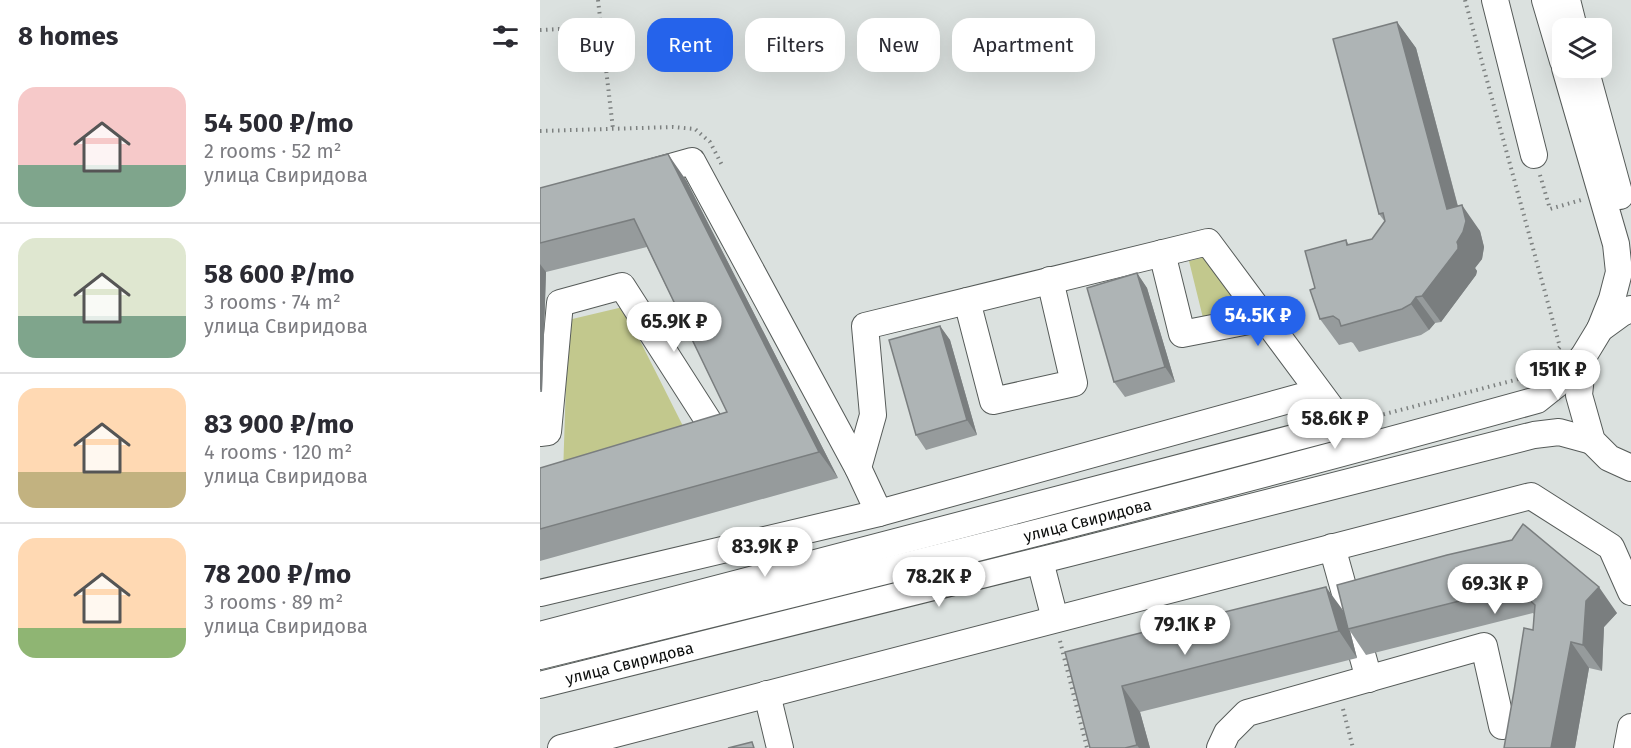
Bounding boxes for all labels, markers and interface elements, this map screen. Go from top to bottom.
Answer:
chip: Buy [558,18,635,72]
chip: Rent [647,18,733,72]
chip: Filters [745,18,845,72]
chip: New [857,18,940,72]
chip: Apartment [952,18,1095,72]
map controls [1552,18,1612,78]
button: layers [1552,18,1612,78]
icon: filters [489,20,522,53]
text: 8 homes [18,21,118,52]
text: 54 500 ₽/mo [204,108,353,139]
icon: home [66,111,138,183]
text: 2 rooms · 52 m² [204,139,342,163]
text: улица Свиридова [204,163,368,187]
text: 58 600 ₽/mo [204,259,355,290]
icon: home [66,262,138,334]
text: 3 rooms · 74 m² [204,290,341,314]
pin: 54.5K ₽ [1203,296,1313,347]
pin: 65.9K ₽ [619,302,729,353]
text: 54.5K ₽ [1224,303,1292,327]
text: 65.9K ₽ [641,309,707,333]
text: улица Свиридова [204,314,368,338]
pin: 151K ₽ [1509,350,1607,401]
text: 151K ₽ [1529,357,1587,381]
pin: 58.6K ₽ [1280,399,1390,450]
text: 58.6K ₽ [1301,406,1369,430]
text: 83 900 ₽/mo [204,409,354,440]
icon: home [66,412,138,484]
text: 4 rooms · 120 m² [204,440,352,464]
text: улица Свиридова [204,464,368,488]
street label: улица Свиридова [1021,494,1153,545]
pin: 83.9K ₽ [710,527,820,578]
text: 83.9K ₽ [732,534,798,558]
pin: 78.2K ₽ [884,557,994,608]
text: 78 200 ₽/mo [204,559,351,590]
icon: home [66,562,138,634]
text: 78.2K ₽ [906,564,972,588]
pin: 69.3K ₽ [1440,564,1550,615]
text: 69.3K ₽ [1462,571,1529,595]
text: 3 rooms · 89 m² [204,590,343,614]
pin: 79.1K ₽ [1130,605,1240,656]
text: 79.1K ₽ [1154,612,1216,636]
text: улица Свиридова [204,614,368,638]
street label: улица Свиридова [563,638,695,688]

